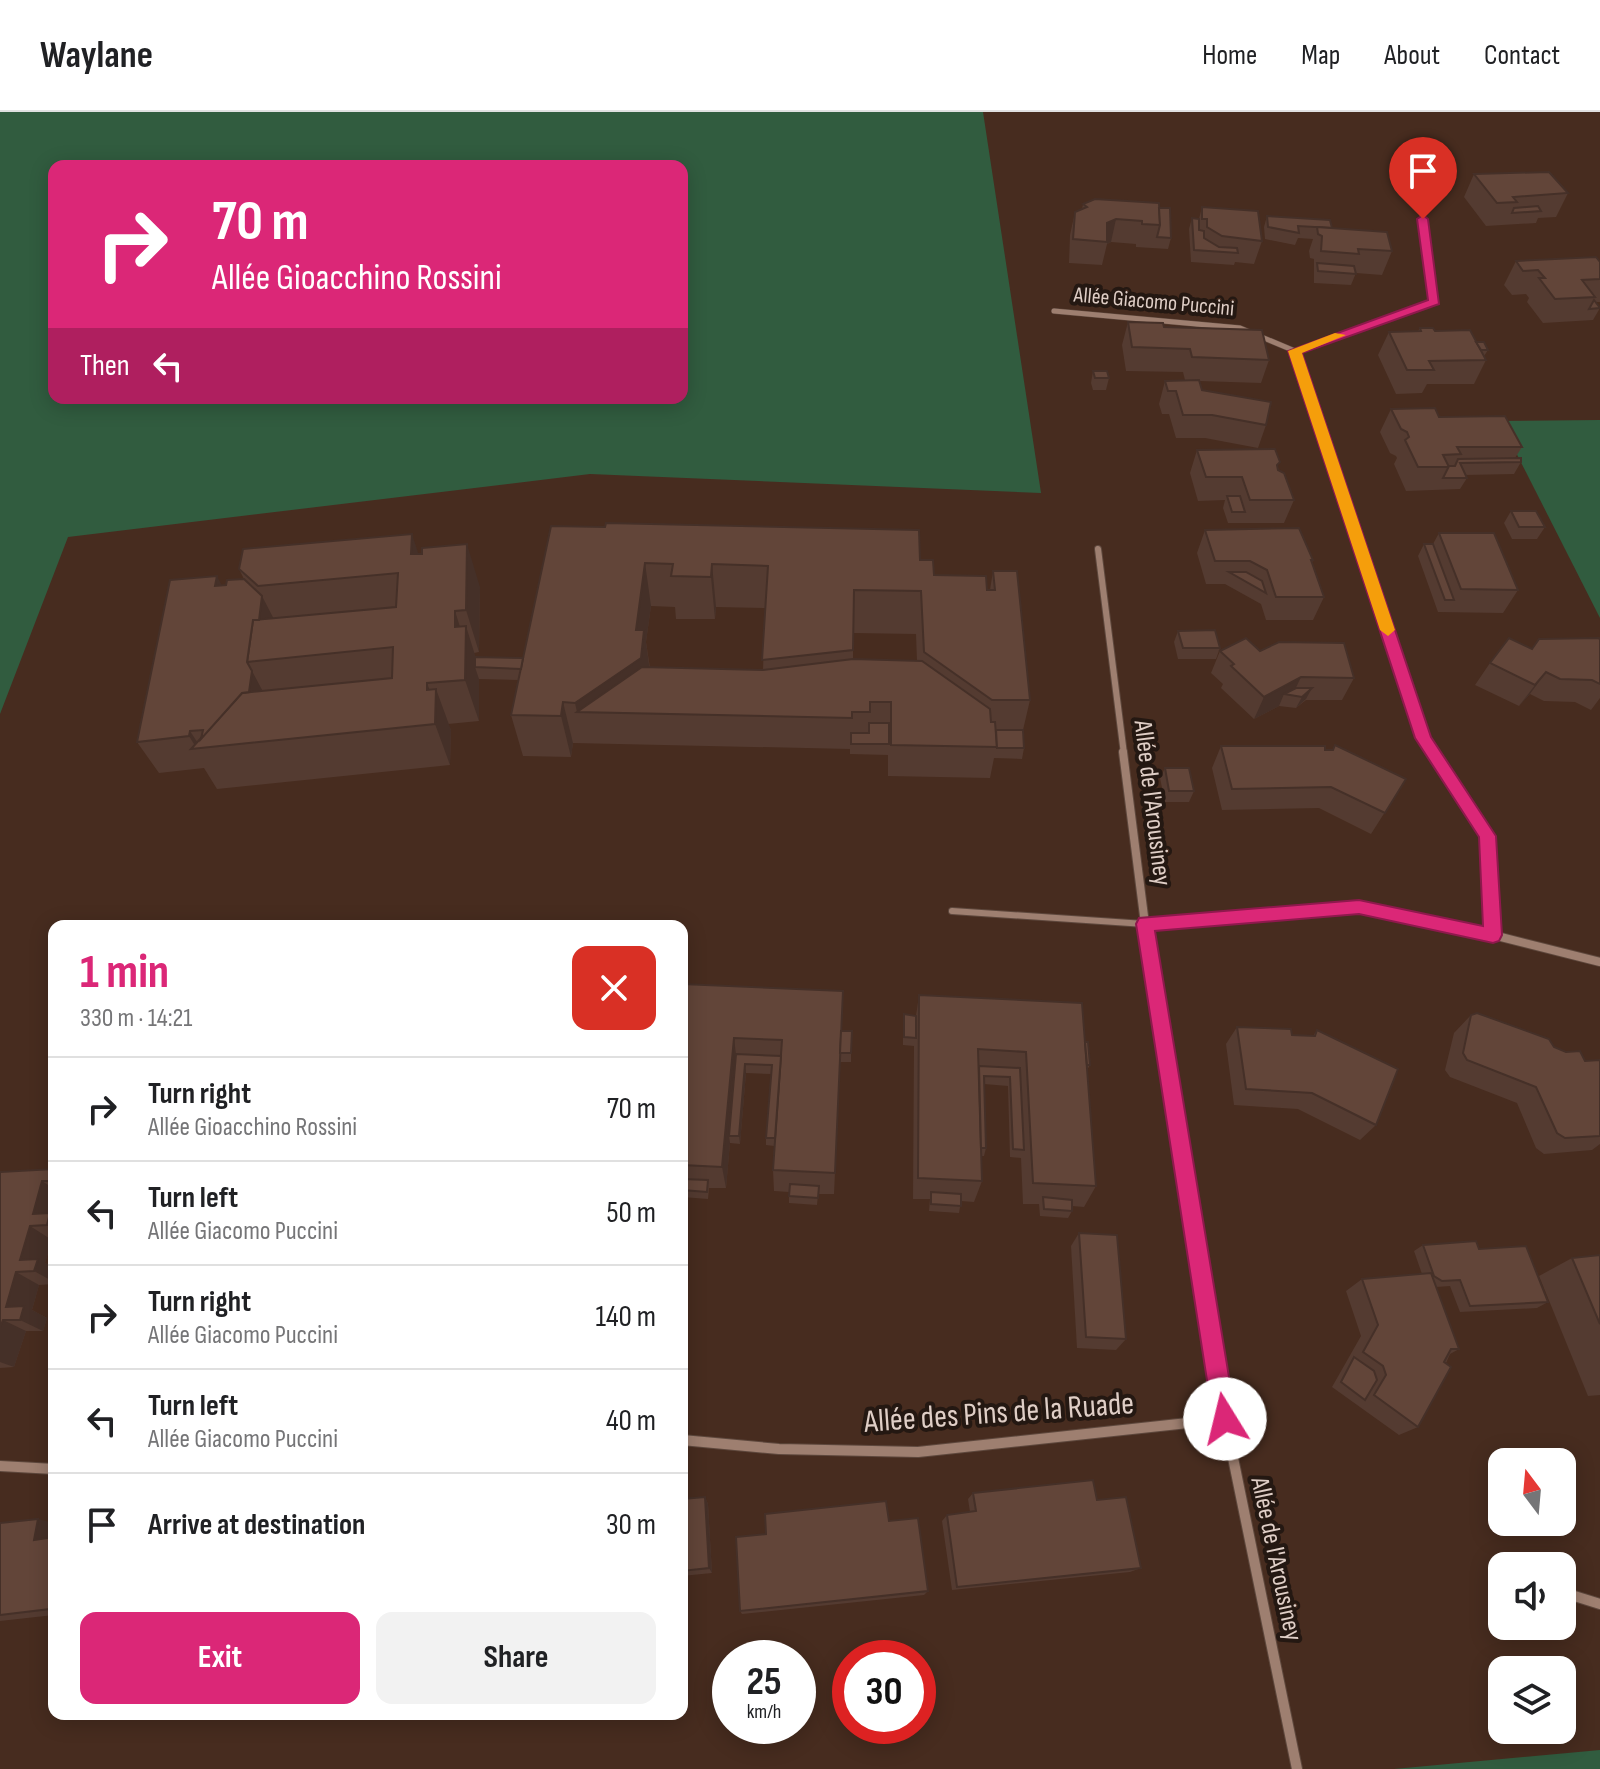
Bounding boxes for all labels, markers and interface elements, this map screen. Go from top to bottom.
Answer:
text: Waylane [40,33,153,78]
text: Home [1202,39,1257,72]
text: Map [1301,39,1340,72]
text: About [1384,39,1440,72]
text: Contact [1484,39,1560,72]
pin [1389,137,1457,219]
icon: arrive [1401,149,1445,193]
text: 70 m [212,189,309,256]
icon: right [80,192,184,296]
text: Allée Gioacchino Rossini [212,257,502,300]
street label: Allée Giacomo Puccini [1072,281,1235,322]
icon: left [146,344,190,388]
text: Then [80,348,130,384]
street label: Allée de l'Arousiney [1126,718,1178,887]
text: 1 min [80,944,169,1001]
button: close [572,946,656,1030]
text: 330 m · 14:21 [80,1003,192,1034]
text: Turn right [148,1076,251,1112]
icon: right [80,1087,124,1131]
text: 70 m [607,1091,656,1127]
text: Allée Gioacchino Rossini [148,1112,357,1143]
text: Turn left [148,1180,238,1216]
icon: left [80,1191,124,1235]
text: 50 m [607,1195,656,1231]
text: Allée Giacomo Puccini [148,1216,338,1247]
text: Turn right [148,1284,251,1320]
icon: right [80,1295,124,1339]
text: 140 m [596,1299,656,1335]
text: Allée Giacomo Puccini [148,1320,338,1351]
position arrow [1183,1377,1267,1461]
street label: Allée des Pins de la Ruade [862,1384,1135,1442]
text: Turn left [148,1388,238,1424]
icon: left [80,1399,124,1443]
text: 40 m [606,1403,656,1439]
text: Allée Giacomo Puccini [148,1424,338,1455]
north arrow [1488,1448,1576,1536]
map controls [1488,1448,1576,1744]
street label: Allée de l'Arousiney [1243,1473,1308,1644]
icon: arrive [80,1503,124,1547]
text: Arrive at destination [148,1507,365,1543]
text: 30 m [606,1507,656,1543]
button: sound [1488,1552,1576,1640]
button: Exit [80,1612,360,1704]
button: Share [376,1612,656,1704]
speed limit sign: 30 [832,1640,936,1744]
button: layers [1488,1656,1576,1744]
text: 25 [746,1658,782,1706]
text: km/h [747,1700,781,1724]

